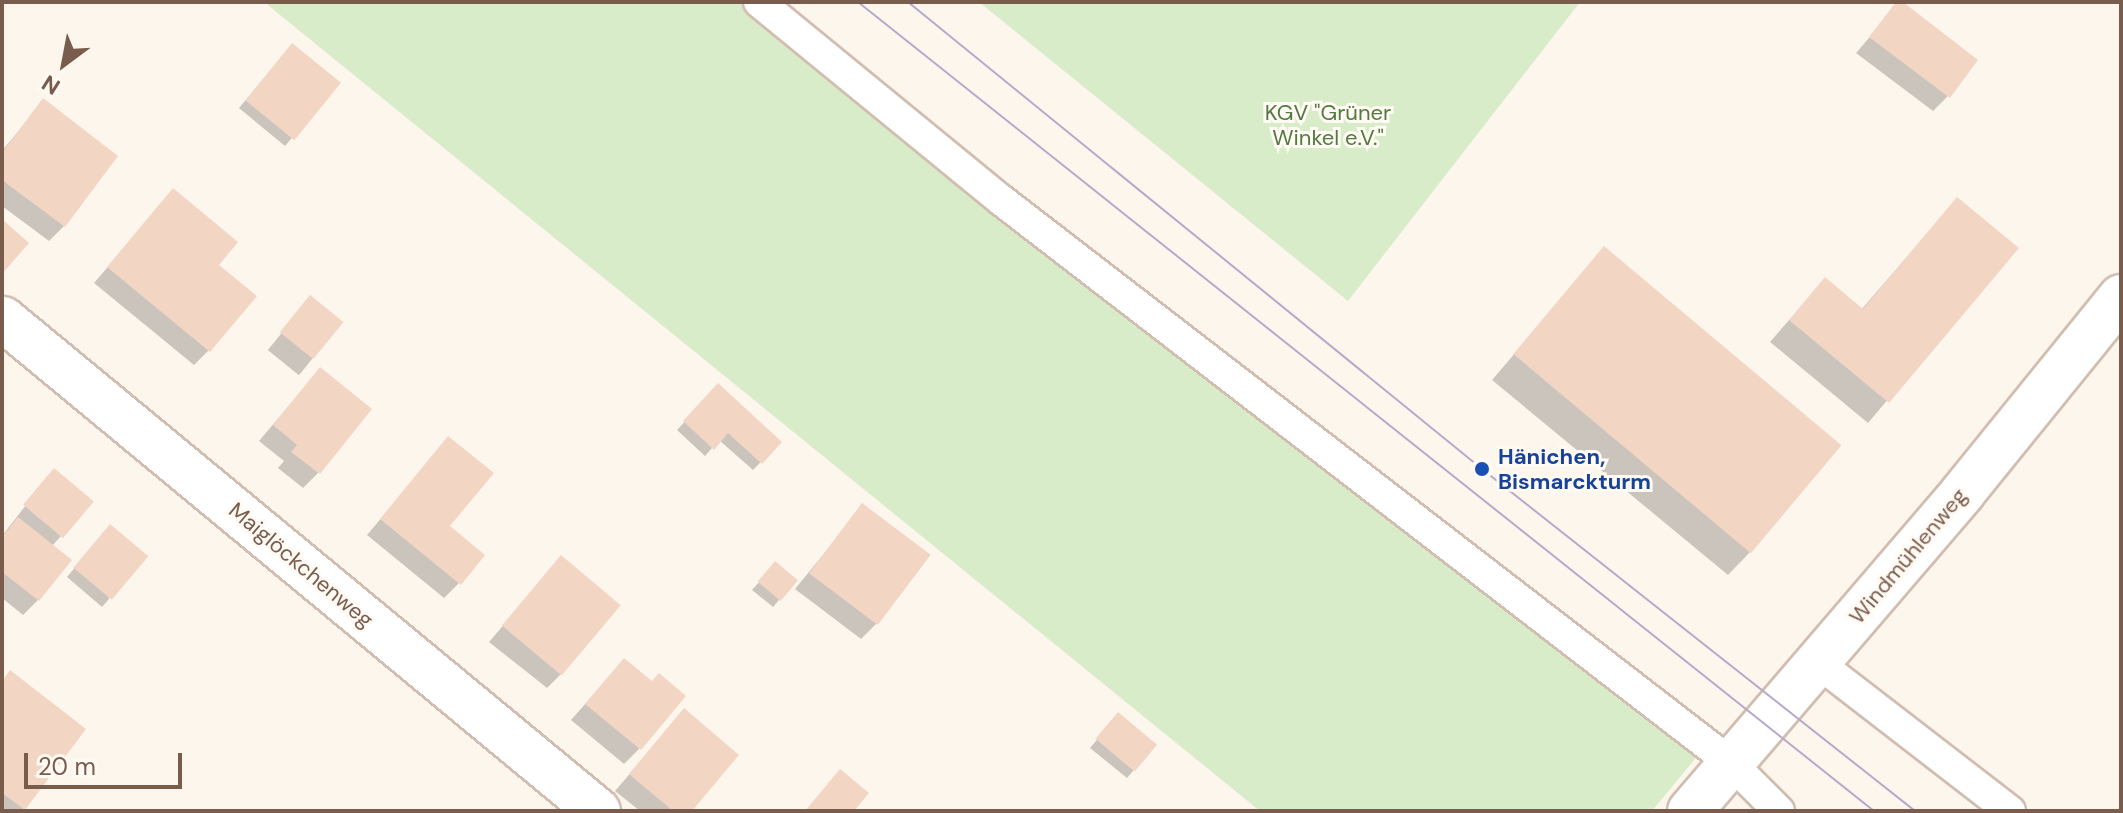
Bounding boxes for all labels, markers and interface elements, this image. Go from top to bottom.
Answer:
north arrow [24,24,104,104]
text: N [37,68,66,101]
park label: KGV "Grüner Winkel e.V." [1265,99,1391,150]
place label: Hänichen, Bismarckturm [1498,443,1651,494]
marker: Hänichen, Bismarckturm [1473,460,1491,478]
street label: Windmühlenweg [1844,483,1972,629]
street label: Maiglöckchenweg [223,497,379,633]
scale bar [28,737,186,787]
text: 20 m [38,751,96,782]

